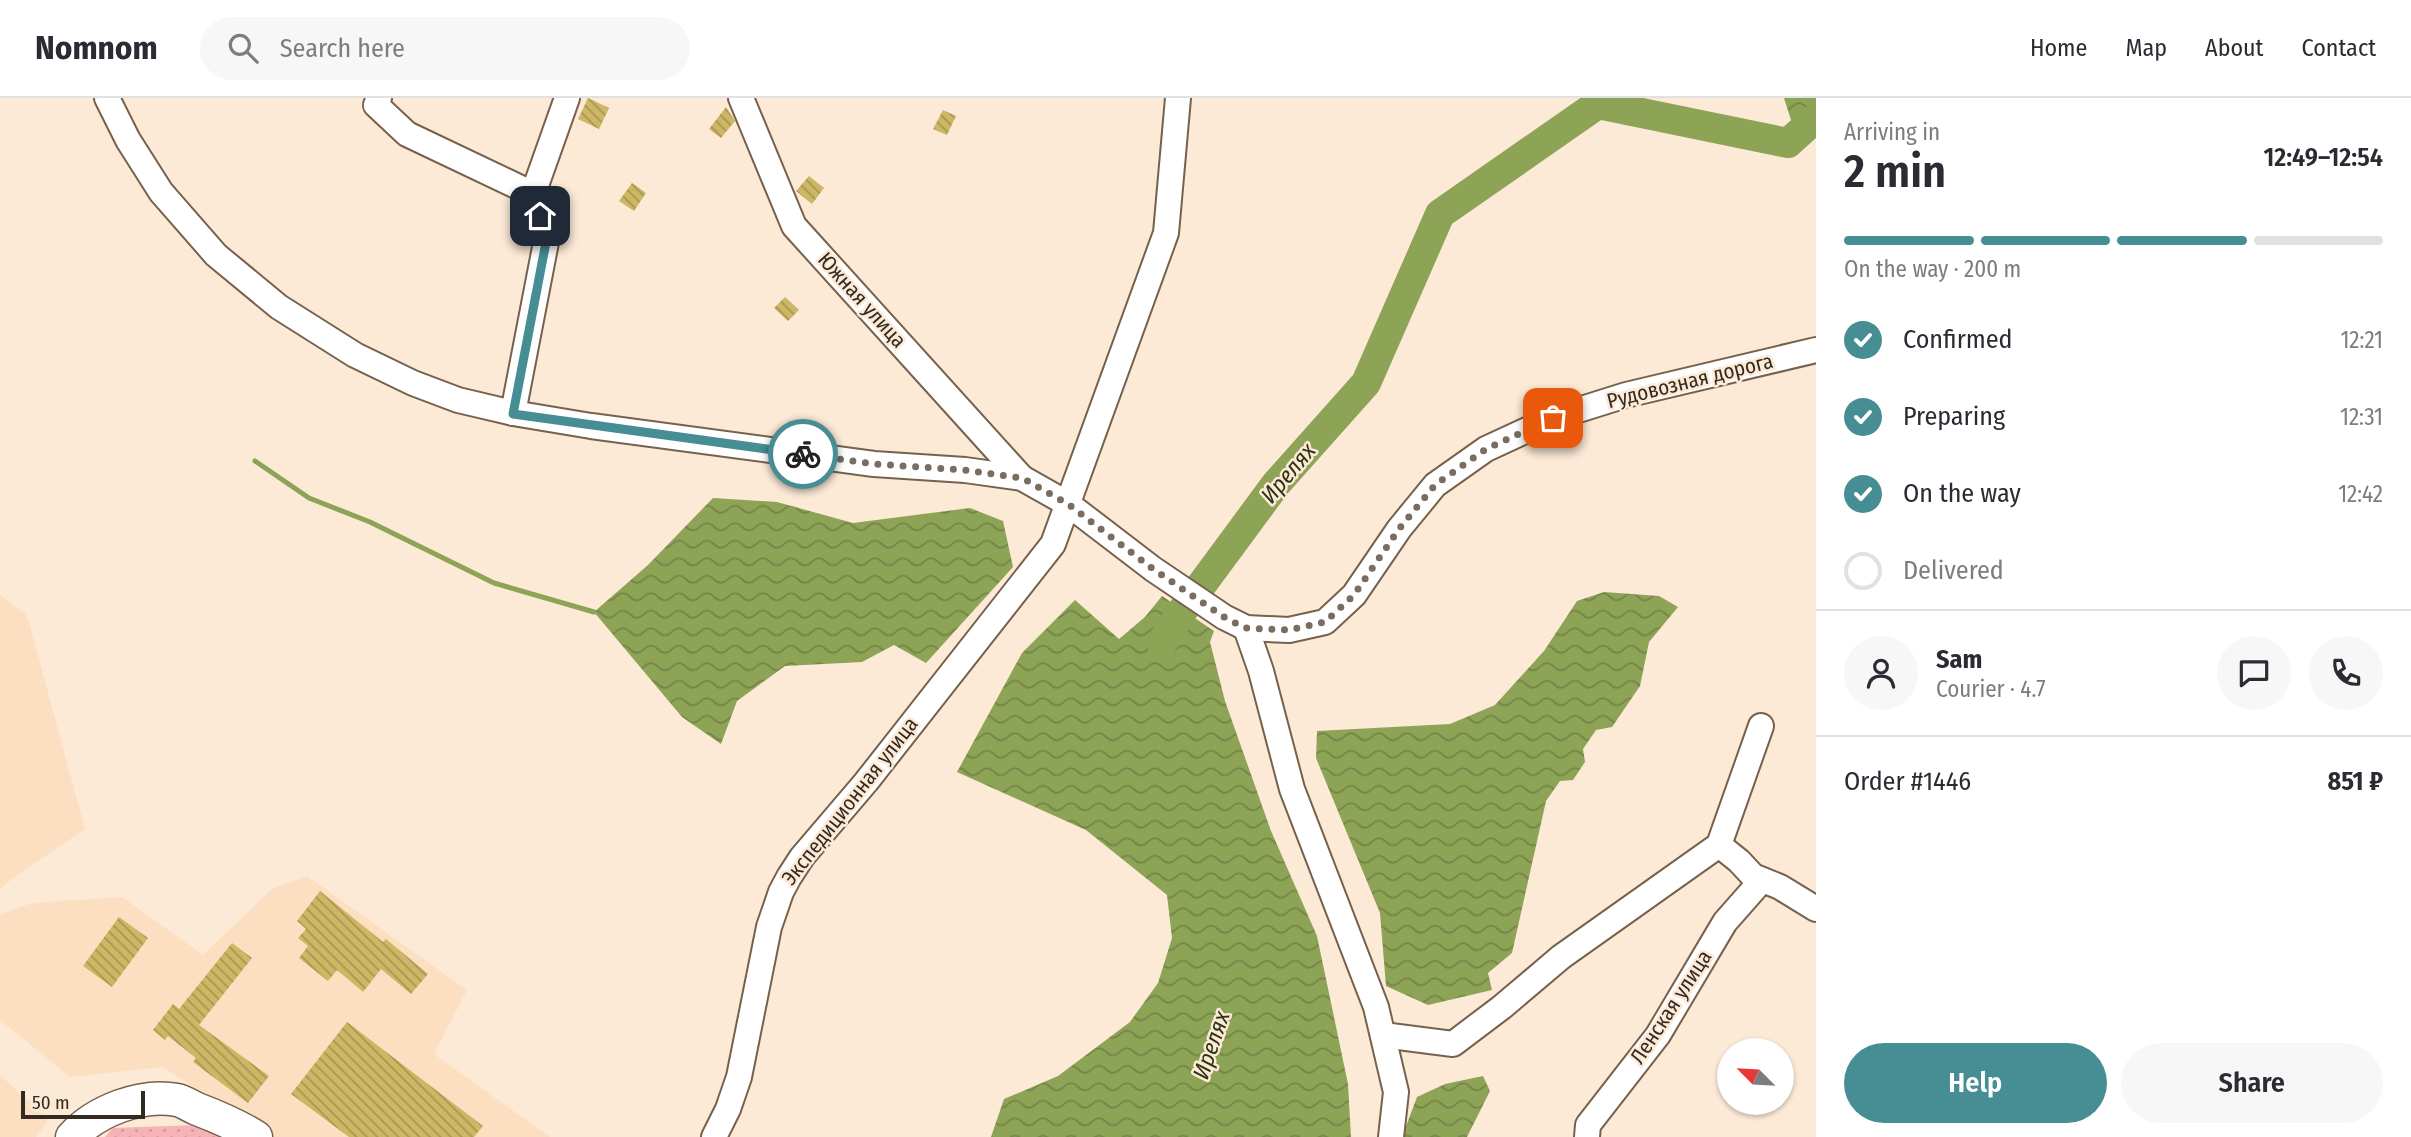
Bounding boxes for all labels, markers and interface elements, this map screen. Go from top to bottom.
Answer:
search box [200,17,690,80]
text: Nomnom [35,28,158,68]
icon: search [224,29,262,67]
text: Search here [280,33,405,64]
text: Home [2030,34,2087,62]
text: Map [2125,34,2167,62]
text: About [2205,34,2263,62]
text: Contact [2301,34,2376,62]
text: Arriving in [1844,118,1940,146]
text: 12:49–12:54 [2263,142,2383,173]
text: 2 min [1844,144,1946,199]
pin [510,186,570,246]
icon: home [521,197,559,235]
street label: Южная улица [812,247,912,353]
text: On the way · 200 m [1844,255,2021,283]
icon: check [1844,321,1882,359]
text: Confirmed [1903,324,2013,355]
text: 12:21 [2340,326,2383,354]
street label: Рудовозная дорога [1604,348,1776,414]
pin [1523,388,1583,448]
icon: check [1844,398,1882,436]
icon: bag [1534,399,1572,437]
text: Preparing [1903,401,2005,432]
text: 12:31 [2340,403,2383,431]
courier [768,419,838,489]
icon: bike [784,435,822,473]
water label: Ирелях [1255,436,1322,509]
icon: check [1844,475,1882,513]
text: On the way [1903,478,2021,509]
text: 12:42 [2338,480,2383,508]
text: Delivered [1903,555,2004,586]
button: person [1844,636,1918,710]
button: chat [2217,636,2291,710]
button: phone [2309,636,2383,710]
text: Sam [1936,644,1982,675]
text: Courier · 4.7 [1936,675,2046,703]
street label: Экспедиционная улица [776,712,924,890]
text: Order #1446 [1844,766,1971,797]
text: 851 ₽ [2327,766,2383,797]
street label: Ленская улица [1625,945,1717,1069]
water label: Ирелях [1186,1006,1236,1083]
north arrow [1717,1038,1794,1115]
map controls [1717,1038,1794,1115]
button: Help [1844,1043,2107,1123]
button: Share [2121,1043,2383,1123]
scale bar [21,1088,145,1120]
text: 50 m [32,1091,70,1114]

